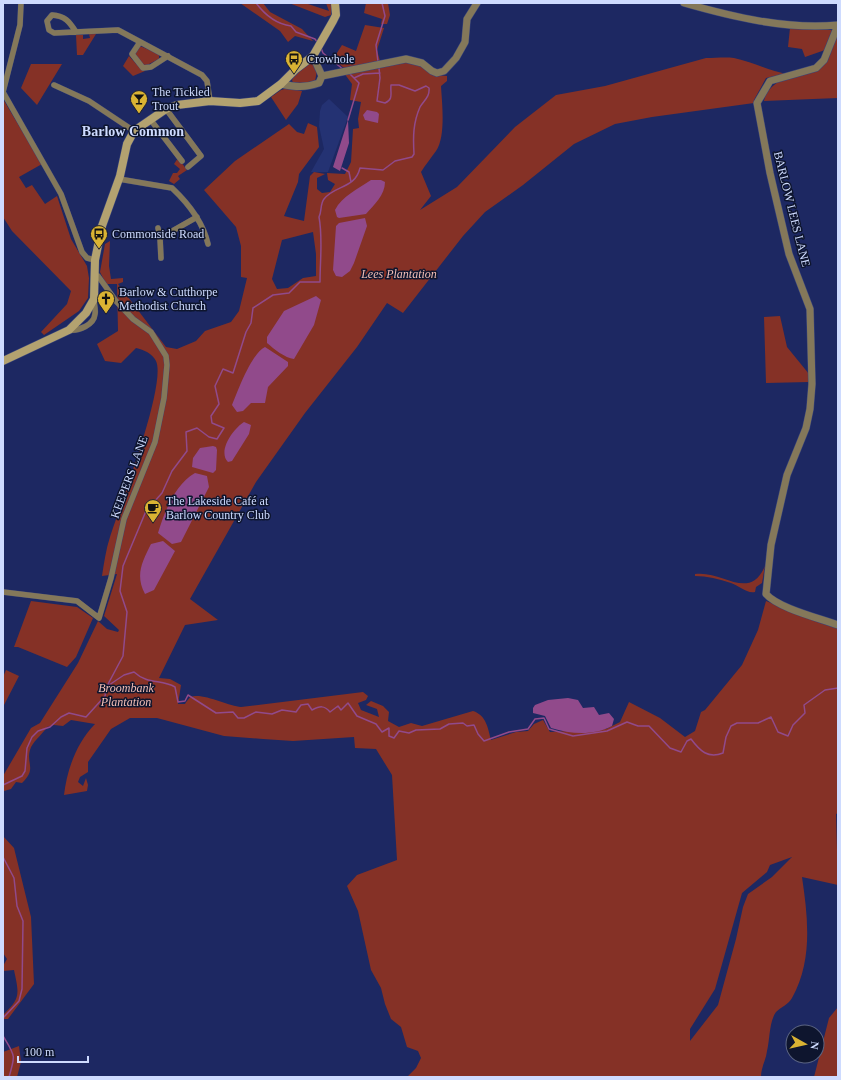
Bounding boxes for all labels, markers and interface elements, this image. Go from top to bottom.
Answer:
bus stop icon: Crowhole [284,49,304,74]
place label: Crowhole [307,52,354,66]
place label: The Tickled Trout [152,85,210,113]
bar icon: The Tickled Trout [129,89,149,114]
district label: Barlow Common [82,124,184,139]
street label: BARLOW LEES LANE [771,150,813,268]
bus stop icon: Commonside Road [89,224,109,249]
place label: Commonside Road [112,227,204,241]
park label: Lees Plantation [360,267,437,281]
place label: Barlow & Cutthorpe Methodist Church [119,285,218,313]
church icon: Barlow & Cutthorpe Methodist Church [96,289,116,314]
street label: KEEPERS LANE [108,434,150,520]
place label: The Lakeside Café at Barlow Country Club [166,494,270,522]
cafe icon: The Lakeside Café at Barlow Country Club [143,498,163,523]
park label: Broombank Plantation [98,681,154,709]
north arrow [785,1024,825,1064]
scale bar [18,1038,88,1064]
text: N [808,1041,821,1050]
text: 100 m [24,1045,55,1059]

